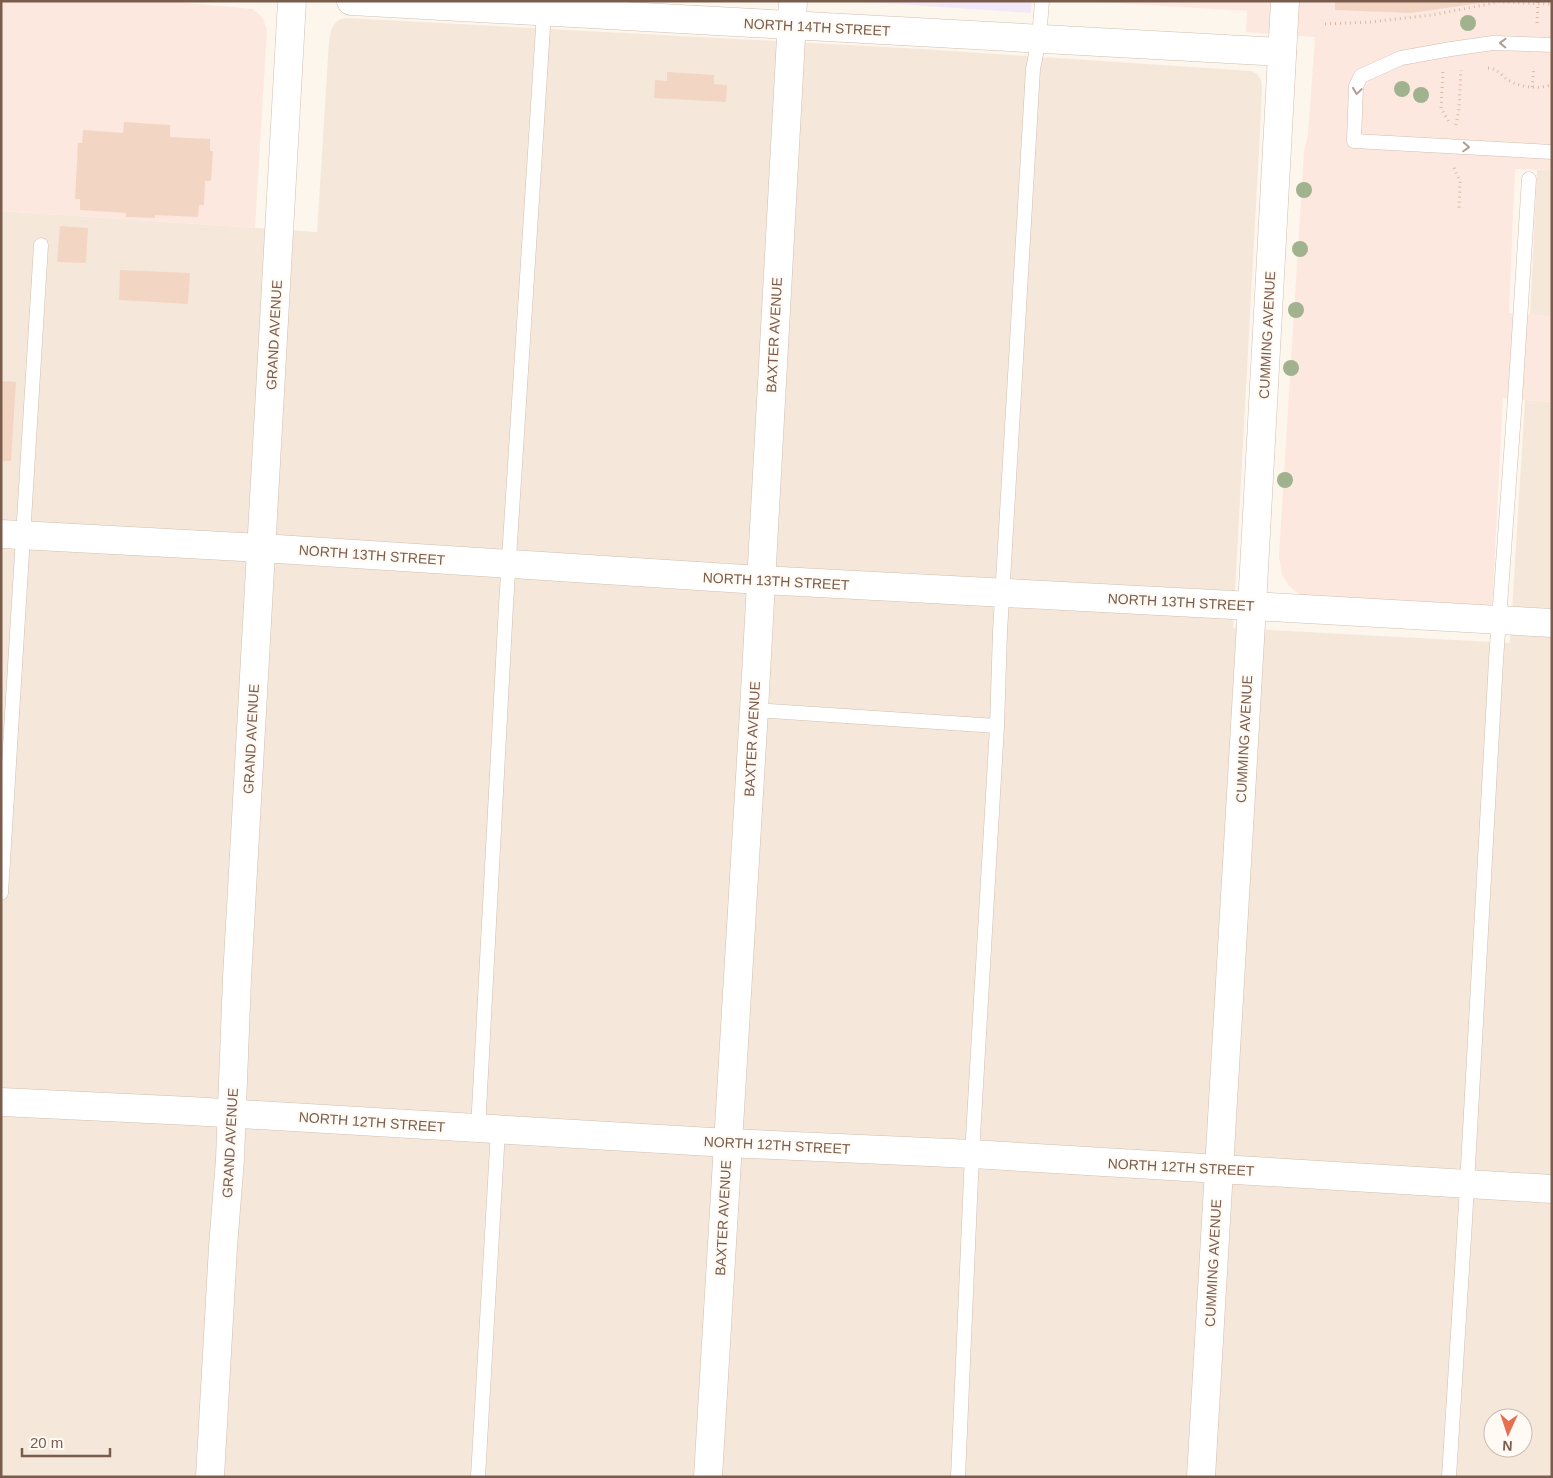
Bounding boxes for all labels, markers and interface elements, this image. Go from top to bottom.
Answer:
street label: NORTH 14TH STREET [743,15,891,39]
one-way arrow [1499,38,1506,48]
one-way arrow [1352,87,1363,95]
one-way arrow [1462,142,1470,153]
street label: CUMMING AVENUE [1256,271,1278,399]
street label: BAXTER AVENUE [763,277,785,393]
street label: GRAND AVENUE [263,280,285,390]
street label: NORTH 13TH STREET [298,542,446,568]
street label: NORTH 13TH STREET [702,569,850,593]
street label: NORTH 13TH STREET [1107,590,1255,614]
street label: CUMMING AVENUE [1233,675,1255,803]
street label: BAXTER AVENUE [741,681,763,797]
street label: GRAND AVENUE [240,684,262,794]
street label: GRAND AVENUE [219,1088,241,1198]
street label: NORTH 12TH STREET [298,1109,446,1135]
street label: NORTH 12TH STREET [703,1133,851,1157]
street label: NORTH 12TH STREET [1107,1155,1255,1179]
street label: BAXTER AVENUE [712,1160,734,1276]
street label: CUMMING AVENUE [1202,1199,1224,1327]
north arrow [1483,1408,1533,1458]
scale bar [22,1426,110,1458]
text: 20 m [30,1434,63,1451]
text: N [1502,1438,1513,1454]

